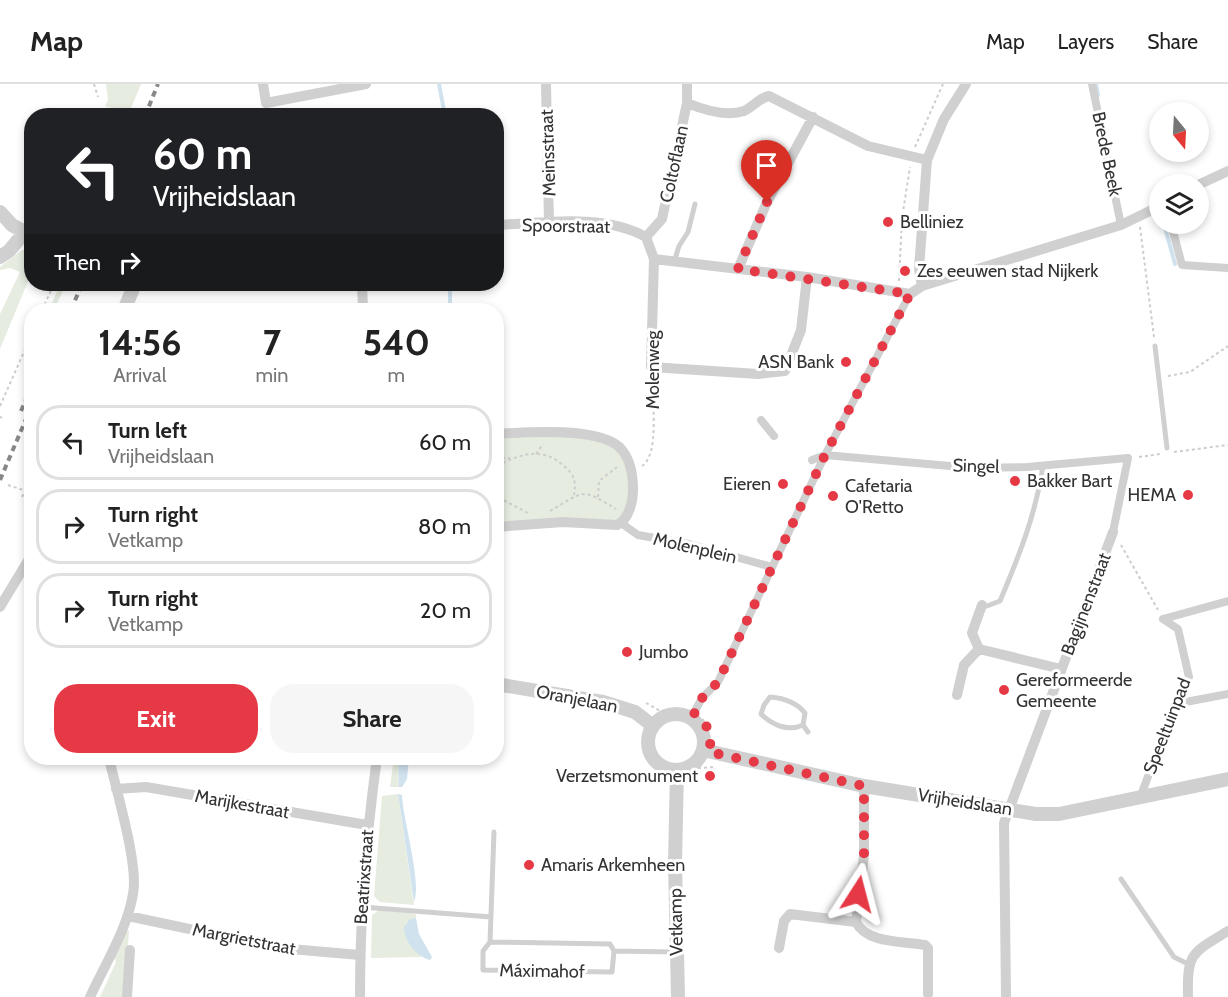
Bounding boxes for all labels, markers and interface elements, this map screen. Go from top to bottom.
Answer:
text: Map [30,24,83,58]
text: Map [986,29,1025,54]
text: Layers [1058,29,1114,54]
text: Share [1147,29,1198,54]
north arrow [1149,102,1209,162]
map controls [1149,102,1209,234]
street label: Meinsstraat [535,109,561,197]
street label: Brede Beek [1087,110,1127,199]
street label: Coltoflaan [655,123,693,205]
text: 60 m [153,128,252,180]
icon: left [54,132,132,210]
pin [741,140,792,202]
icon: arrive [750,149,783,182]
button: layers [1149,174,1209,234]
text: Vrijheidslaan [153,180,296,213]
place label: Belliniez [900,211,964,233]
street label: Spoorstraat [522,214,610,238]
marker: Belliniez [881,215,895,229]
icon: right [113,246,146,279]
text: Then [54,249,101,276]
place label: Zes eeuwen stad Nijkerk [917,260,1099,282]
marker: Zes eeuwen stad Nijkerk [898,264,912,278]
text: 14:56 [98,320,181,364]
text: 7 [263,320,281,364]
text: 540 [363,320,430,364]
street label: Molenweg [642,330,664,409]
place label: ASN Bank [758,351,835,373]
marker: ASN Bank [839,355,853,369]
text: Arrival [113,363,166,387]
text: min [256,363,289,387]
text: m [387,363,405,387]
text: Turn left [108,417,187,444]
icon: left [57,426,90,459]
text: 60 m [419,429,471,456]
text: Vrijheidslaan [108,444,214,468]
street label: Singel [952,454,1000,478]
place label: Bakker Bart [1027,470,1112,492]
place label: Eieren [723,473,771,495]
marker: Bakker Bart [1008,474,1022,488]
place label: Cafetaria O'Retto [845,475,913,518]
marker: Eieren [776,477,790,491]
place label: HEMA [1128,484,1176,506]
marker: HEMA [1181,488,1195,502]
marker: Cafetaria O'Retto [826,489,840,503]
text: Turn right [108,501,198,528]
icon: right [57,510,90,543]
text: 80 m [418,513,471,540]
text: Vetkamp [108,528,183,552]
street label: Molenplein [651,528,739,568]
street label: Bagijnenstraat [1056,550,1116,658]
text: Turn right [108,585,198,612]
icon: right [57,594,90,627]
text: 20 m [420,597,471,624]
text: Vetkamp [108,612,183,636]
place label: Jumbo [638,641,689,663]
marker: Jumbo [620,645,634,659]
place label: Gereformeerde Gemeente [1016,669,1132,712]
street label: Speeltuinpad [1139,675,1195,777]
street label: Oranjelaan [534,680,620,718]
marker: Gereformeerde Gemeente [997,683,1011,697]
button: Exit [54,684,258,753]
button: Share [270,684,474,753]
place label: Verzetsmonument [556,765,698,787]
marker: Verzetsmonument [703,769,717,783]
street label: Vrijheidslaan [916,784,1014,820]
street label: Marijkestraat [193,785,291,823]
street label: Beatrixstraat [350,829,378,925]
place label: Amaris Arkemheen [541,854,685,876]
marker: Amaris Arkemheen [522,858,536,872]
position arrow [826,862,890,926]
street label: Vetkamp [664,888,688,956]
street label: Margrietstraat [190,918,298,960]
street label: Máximahof [499,959,585,983]

